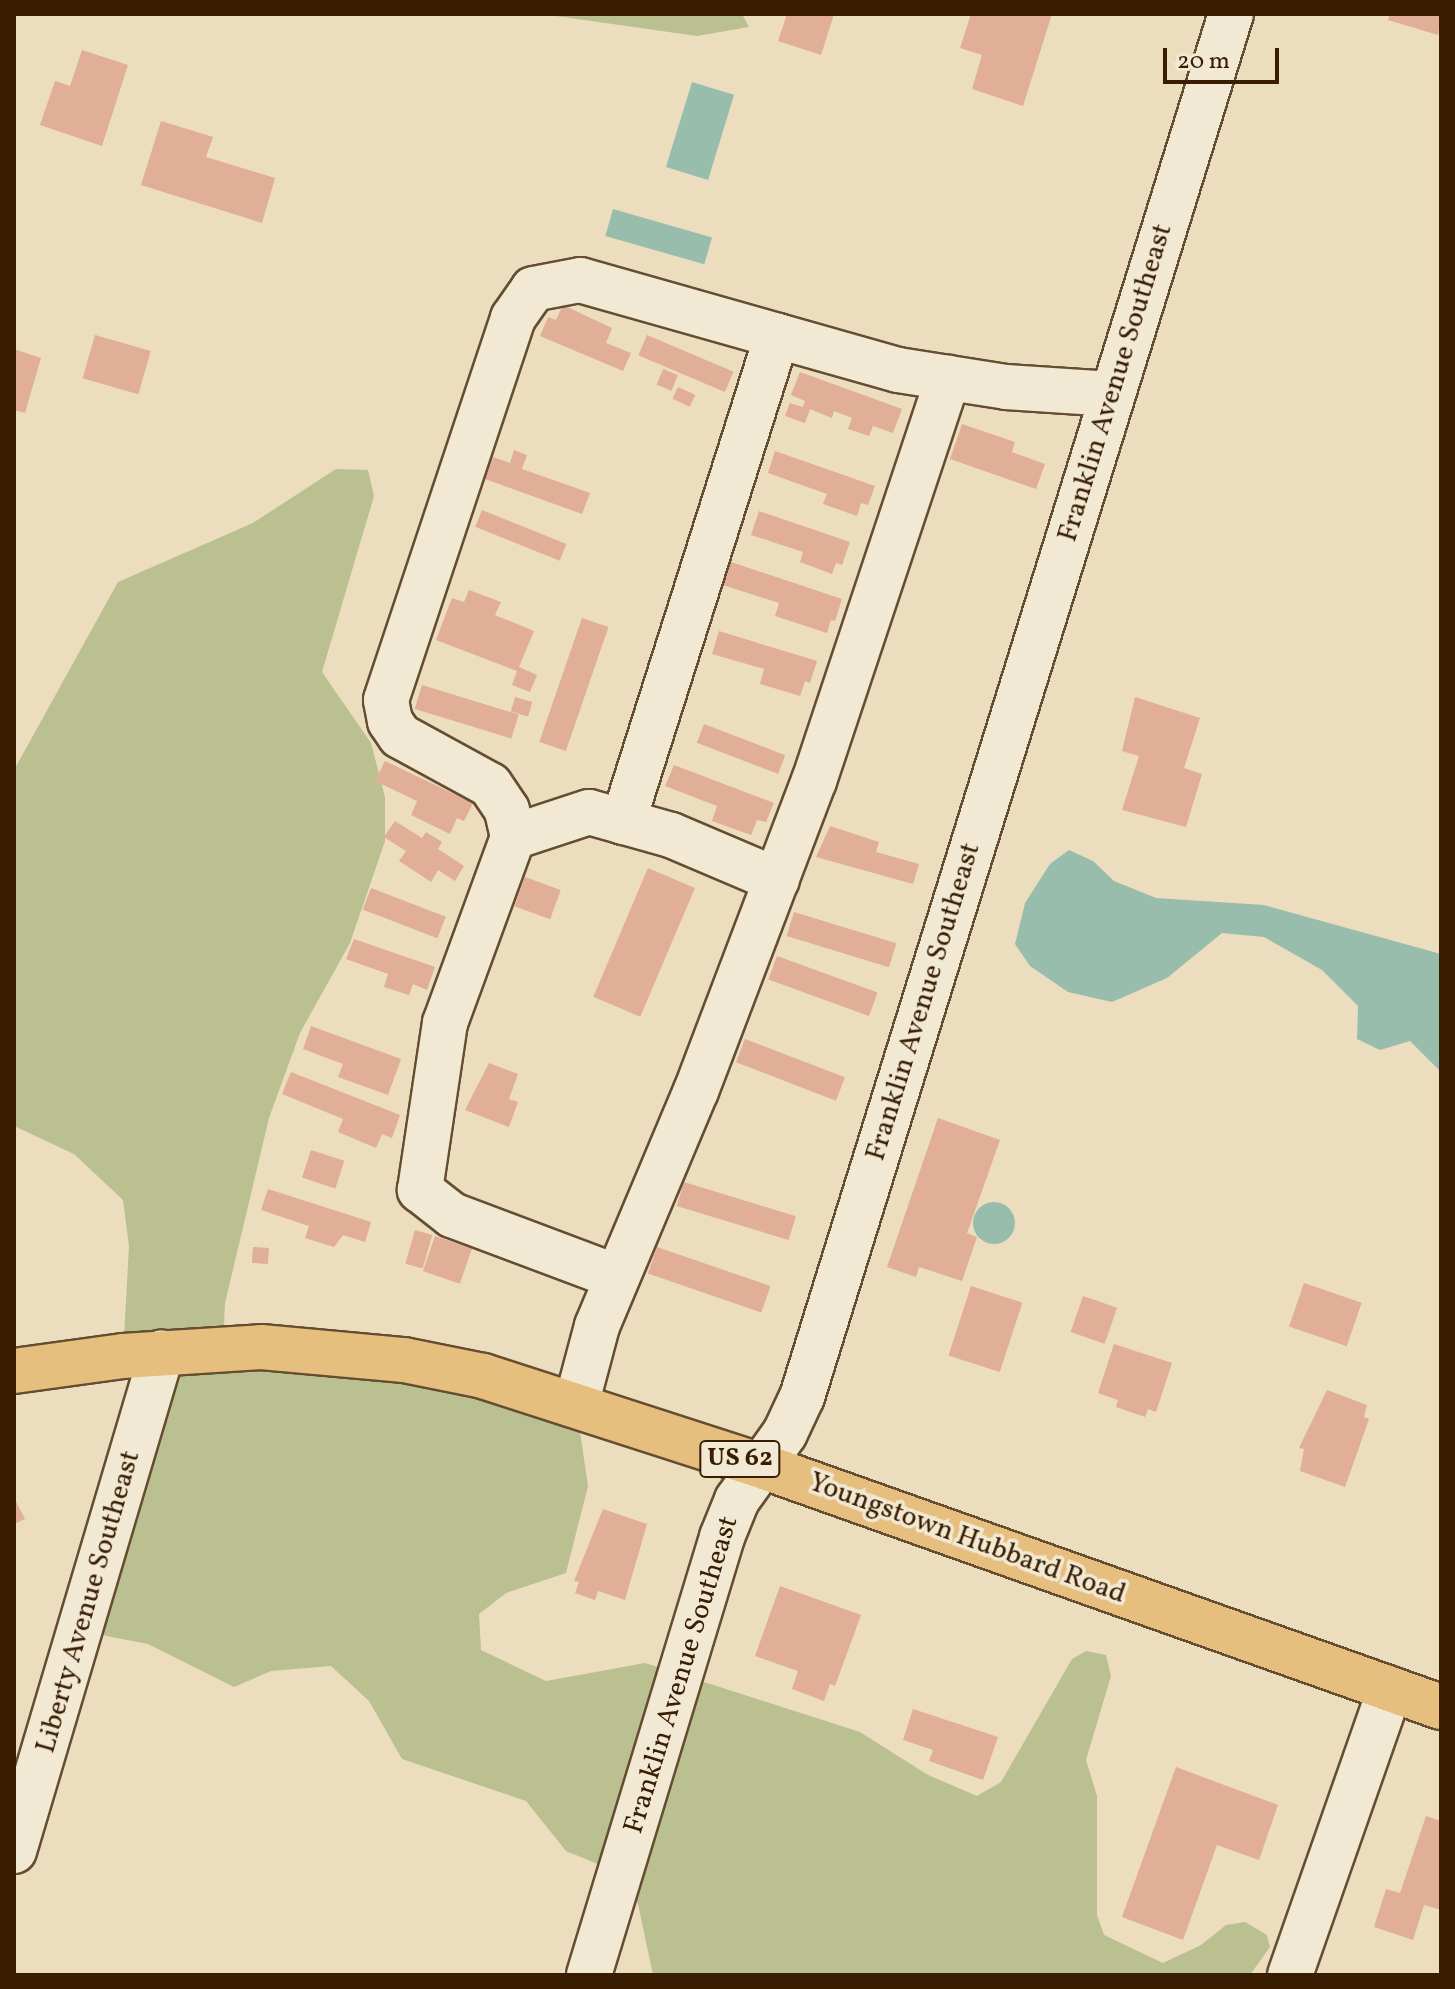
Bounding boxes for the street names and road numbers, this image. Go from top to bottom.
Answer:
street label: Franklin Avenue Southeast [1052,220,1180,546]
street label: Franklin Avenue Southeast [860,839,988,1165]
road number: US 62 [698,1437,782,1481]
street label: Liberty Avenue Southeast [30,1447,148,1757]
street label: Youngstown Hubbard Road [804,1466,1130,1612]
street label: Franklin Avenue Southeast [618,1512,746,1838]

